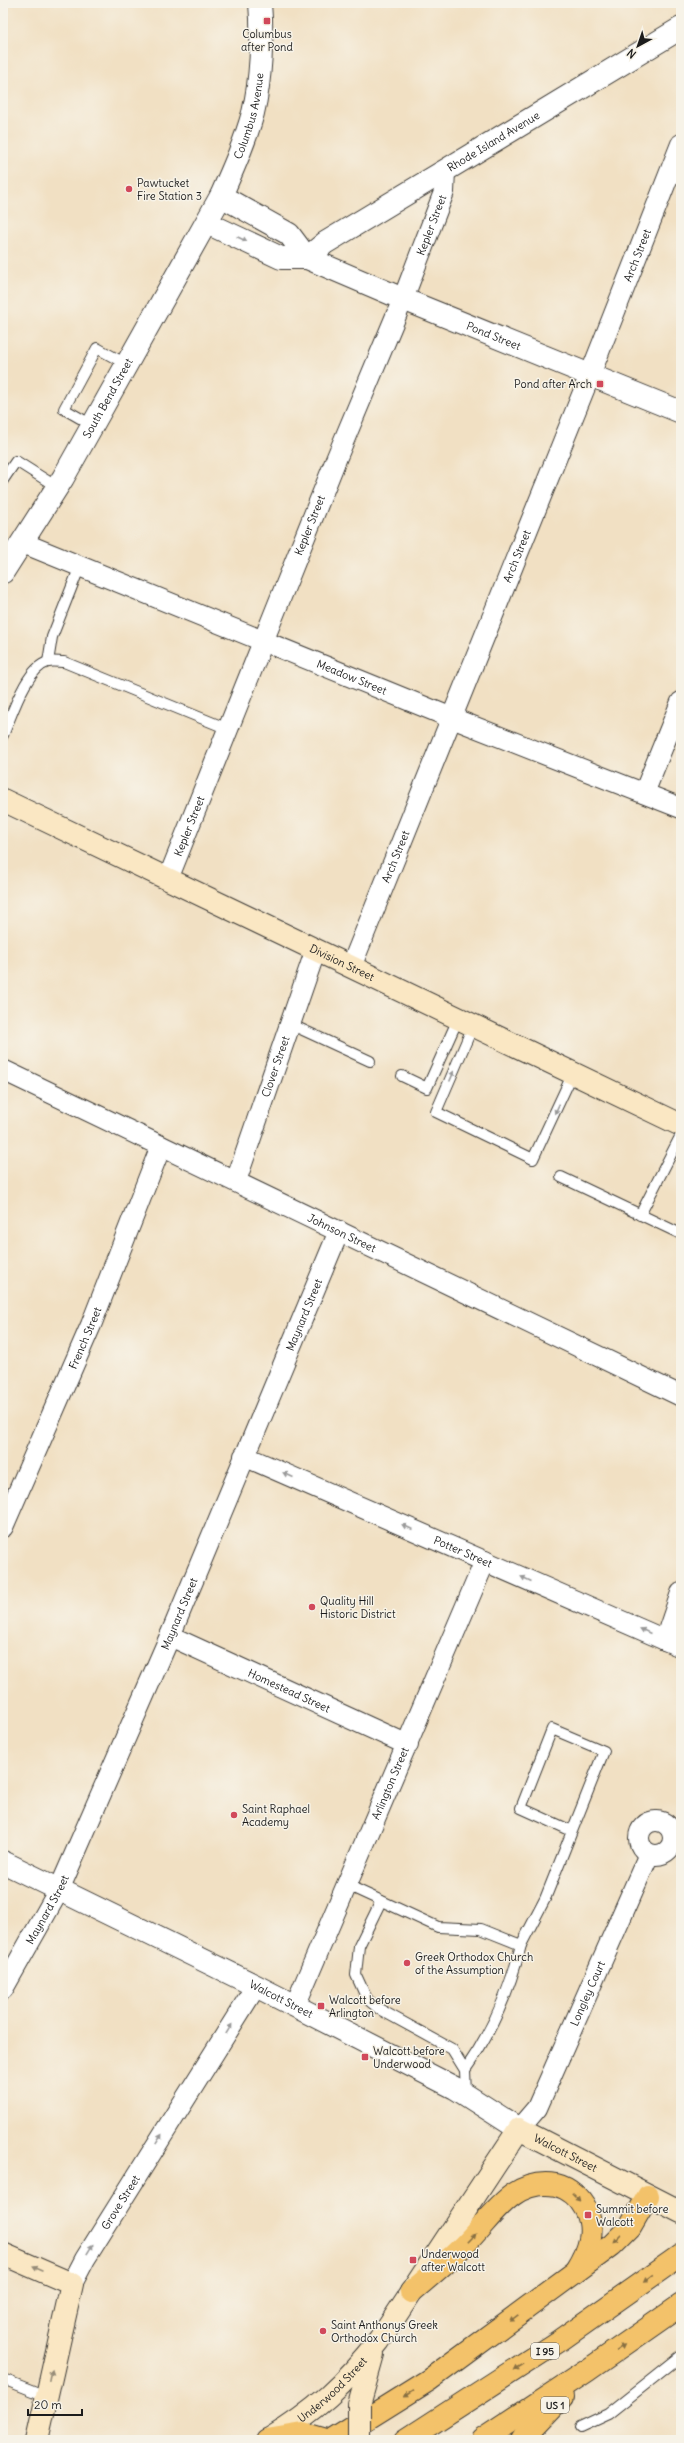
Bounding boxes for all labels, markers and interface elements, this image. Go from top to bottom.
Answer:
marker: Columbus after Pond [262,16,272,26]
north arrow [618,26,658,66]
place label: Columbus after Pond [241,27,293,54]
text: N [624,46,639,61]
street label: Columbus Avenue [231,72,266,161]
street label: Rhode Island Avenue [444,108,542,175]
place label: Pawtucket Fire Station 3 [137,176,202,203]
marker: Pawtucket Fire Station 3 [124,184,134,194]
street label: Kepler Street [413,193,449,257]
street label: Arch Street [620,227,654,284]
one-way arrow [237,236,248,242]
street label: Pond Street [464,319,523,353]
street label: South Bend Street [80,355,136,441]
place label: Pond after Arch [514,377,592,391]
marker: Pond after Arch [595,379,605,389]
street label: Kepler Street [291,493,328,557]
street label: Arch Street [500,528,534,585]
street label: Meadow Street [315,657,389,698]
street label: Kepler Street [171,794,208,858]
street label: Arch Street [379,828,413,885]
street label: Division Street [307,941,377,984]
street label: Clover Street [258,1034,293,1099]
one-way arrow [449,1070,455,1082]
one-way arrow [553,1103,559,1115]
street label: Johnson Street [305,1211,379,1255]
street label: Maynard Street [283,1276,325,1353]
street label: French Street [66,1305,104,1371]
one-way arrow [282,1472,293,1478]
one-way arrow [401,1524,412,1530]
street label: Potter Street [432,1533,495,1571]
street label: Maynard Street [158,1575,201,1652]
one-way arrow [520,1576,532,1582]
place label: Quality Hill Historic District [320,1594,396,1621]
marker: Quality Hill Historic District [307,1602,317,1612]
one-way arrow [640,1628,651,1634]
street label: Homestead Street [246,1666,333,1716]
street label: Arlington Street [368,1745,412,1822]
place label: Saint Raphael Academy [242,1802,310,1829]
marker: Saint Raphael Academy [229,1810,239,1820]
street label: Maynard Street [23,1873,72,1947]
place label: Greek Orthodox Church of the Assumption [415,1950,533,1977]
marker: Greek Orthodox Church of the Assumption [402,1958,412,1968]
street label: Longley Court [567,1958,608,2028]
street label: Walcott Street [247,1977,315,2021]
place label: Walcott before Arlington [329,1993,401,2020]
marker: Walcott before Arlington [316,2001,326,2011]
one-way arrow [225,2023,232,2035]
place label: Walcott before Underwood [373,2044,445,2071]
marker: Walcott before Underwood [360,2052,370,2062]
street label: Walcott Street [531,2131,600,2175]
one-way arrow [156,2133,163,2145]
street label: Grove Street [98,2172,143,2232]
one-way arrow [571,2192,581,2202]
place label: Summit before Walcott [596,2202,668,2229]
marker: Summit before Walcott [583,2210,593,2220]
one-way arrow [467,2233,476,2243]
one-way arrow [613,2234,623,2244]
one-way arrow [87,2244,94,2255]
place label: Underwood after Walcott [421,2247,485,2274]
marker: Underwood after Walcott [408,2255,418,2265]
one-way arrow [32,2266,43,2272]
one-way arrow [644,2274,655,2282]
one-way arrow [509,2314,520,2322]
place label: Saint Anthonys Greek Orthodox Church [331,2318,438,2345]
marker: Saint Anthonys Greek Orthodox Church [318,2326,328,2336]
road number: I 95 [531,2343,559,2359]
one-way arrow [615,2344,625,2352]
street label: Underwood Street [295,2354,370,2425]
one-way arrow [513,2364,525,2371]
one-way arrow [49,2368,55,2381]
one-way arrow [403,2390,415,2397]
scale bar [28,2391,82,2417]
text: 20 m [34,2397,62,2412]
road number: US 1 [541,2397,569,2413]

